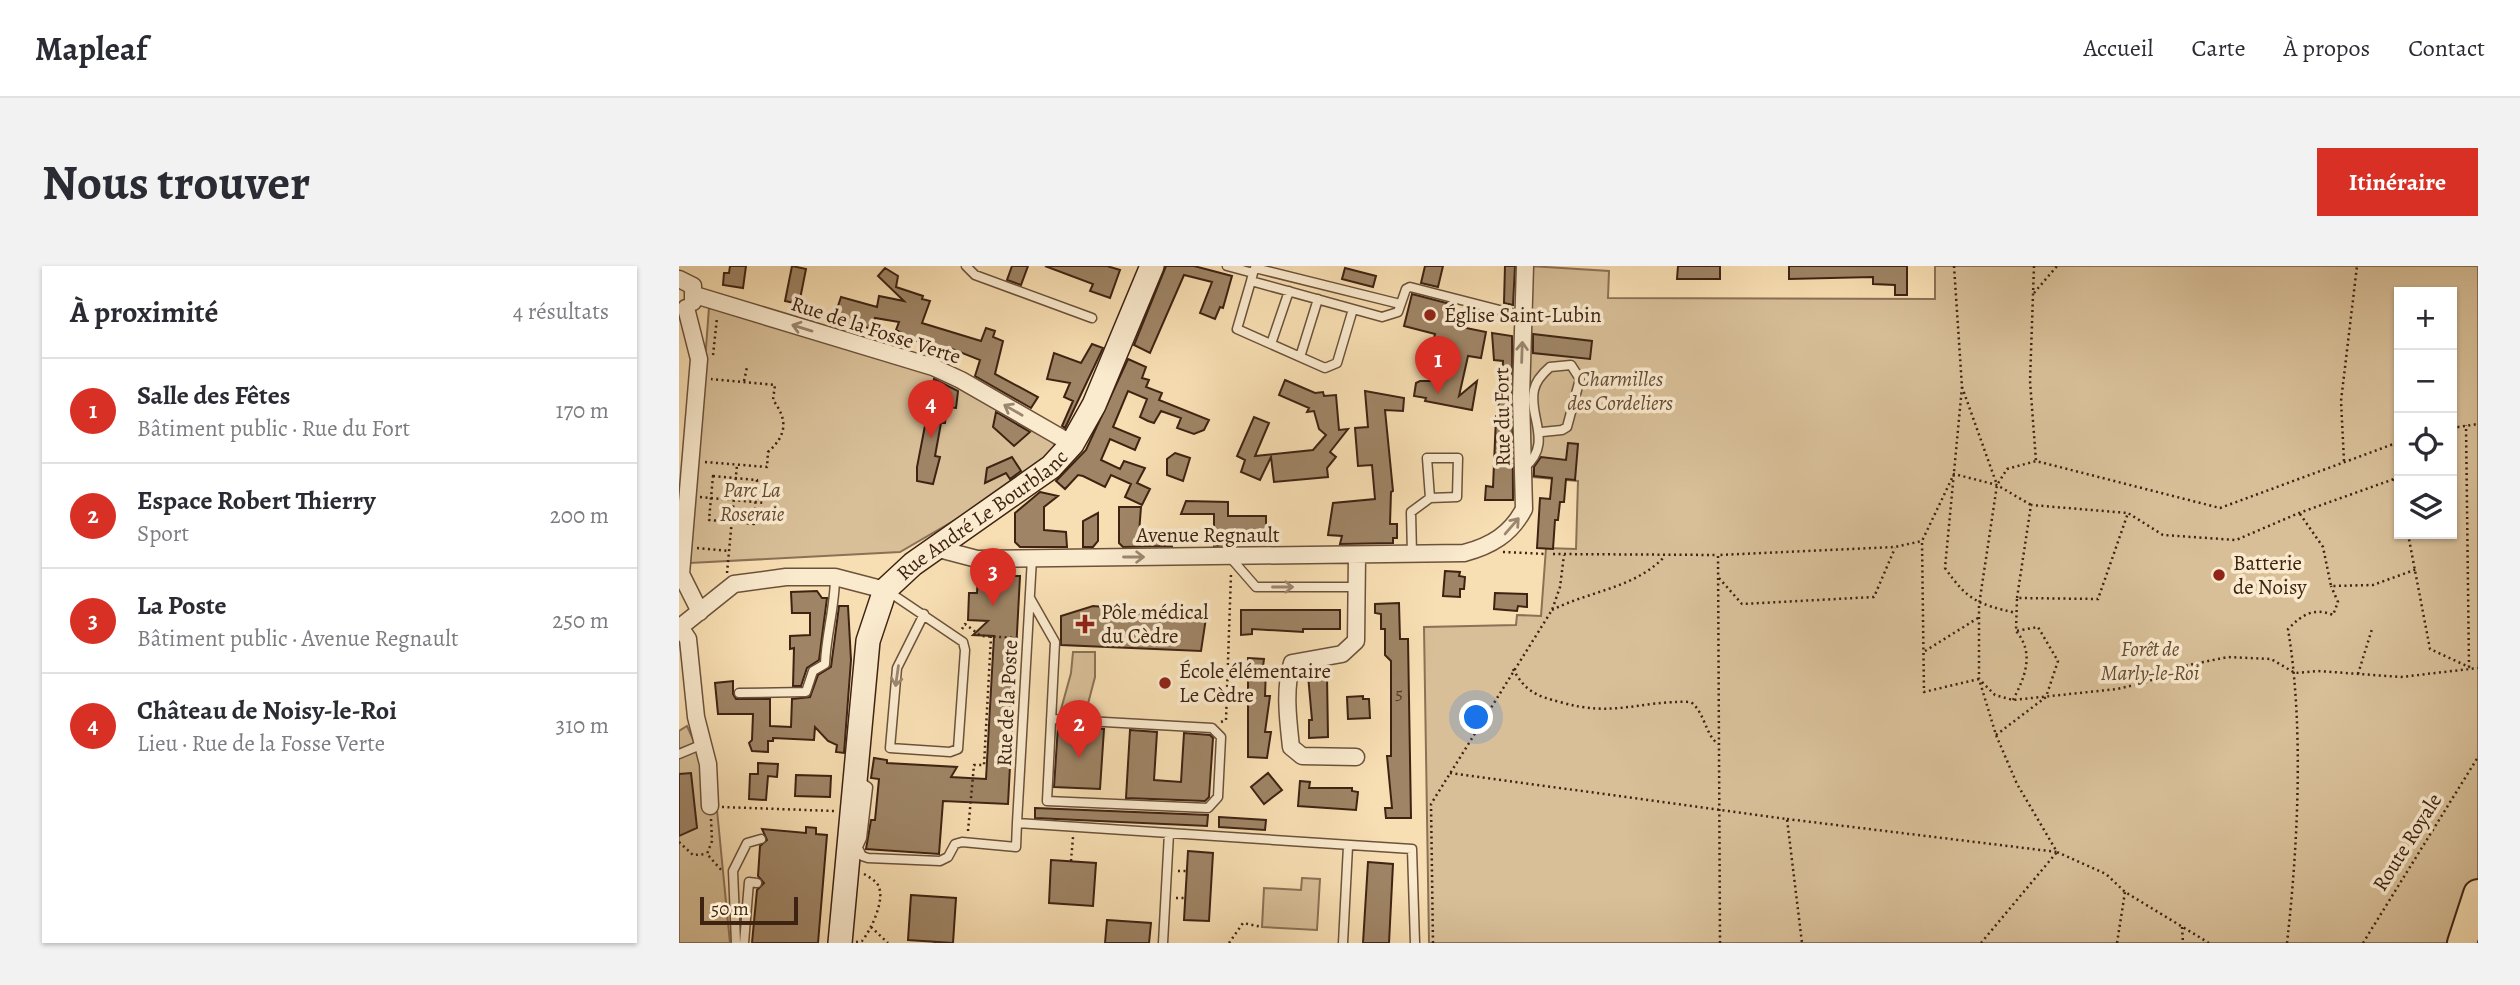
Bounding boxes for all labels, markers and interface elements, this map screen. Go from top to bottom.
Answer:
text: Mapleaf [35,26,147,71]
text: Accueil [2083,32,2153,64]
text: Carte [2191,32,2246,64]
text: À propos [2284,32,2370,64]
text: Contact [2408,32,2485,64]
button: Itinéraire [2317,148,2478,216]
text: Nous trouver [42,149,310,216]
map controls [2394,287,2457,539]
button: + [2394,287,2457,350]
street label: Rue de la Fosse Verte [788,289,964,371]
text: À proximité [70,292,218,332]
text: 4 résultats [513,296,609,327]
place label: Église Saint-Lubin [1444,301,1601,329]
marker: Église Saint-Lubin [1422,307,1438,323]
one-way arrow [791,320,813,333]
pin: 1 [1415,336,1461,394]
one-way arrow [1516,341,1529,364]
button: − [2394,350,2457,413]
park label: Charmilles des Cordeliers [1567,365,1673,417]
street label: Rue du Fort [1487,367,1517,467]
text: Salle des Fêtes [137,378,290,413]
pin: 4 [908,380,954,438]
text: 1 [89,395,97,426]
text: 170 m [556,395,609,426]
one-way arrow [1003,403,1024,416]
text: Bâtiment public · Rue du Fort [137,413,410,444]
button: locate [2394,413,2457,476]
street label: Rue André Le Bourblanc [890,444,1074,587]
park label: Parc La Roseraie [720,476,785,528]
button: layers [2394,476,2457,539]
text: Espace Robert Thierry [137,483,376,518]
text: 2 [87,500,99,531]
text: 200 m [550,500,609,531]
text: Sport [137,518,189,549]
one-way arrow [1504,518,1519,536]
street label: Avenue Regnault [1135,521,1280,549]
pin: 3 [970,548,1016,606]
place label: Batterie de Noisy [2233,549,2307,601]
one-way arrow [1123,550,1146,563]
marker: Batterie de Noisy [2211,567,2227,583]
one-way arrow [1271,580,1294,594]
text: La Poste [137,588,227,623]
place label: Pôle médical du Cèdre [1101,598,1208,650]
text: 3 [88,605,98,636]
text: 250 m [552,605,609,636]
marker: Pôle médical du Cèdre [1075,614,1095,634]
text: Bâtiment public · Avenue Regnault [137,623,458,654]
park label: Forêt de Marly-le-Roi [2101,635,2199,687]
street label: Rue de la Poste [990,639,1024,767]
place label: École élémentaire Le Cèdre [1179,657,1331,709]
one-way arrow [890,664,903,687]
marker: École élémentaire Le Cèdre [1157,675,1173,691]
house number: 5 [1395,681,1403,705]
text: Château de Noisy-le-Roi [137,693,397,728]
pin: 2 [1056,700,1102,758]
your location [1459,700,1493,734]
text: 4 [88,710,98,741]
text: 310 m [556,710,609,741]
text: Lieu · Rue de la Fosse Verte [137,728,385,759]
street label: Route Royale [2366,788,2448,896]
scale bar [700,894,798,926]
text: 50 m [711,896,749,922]

